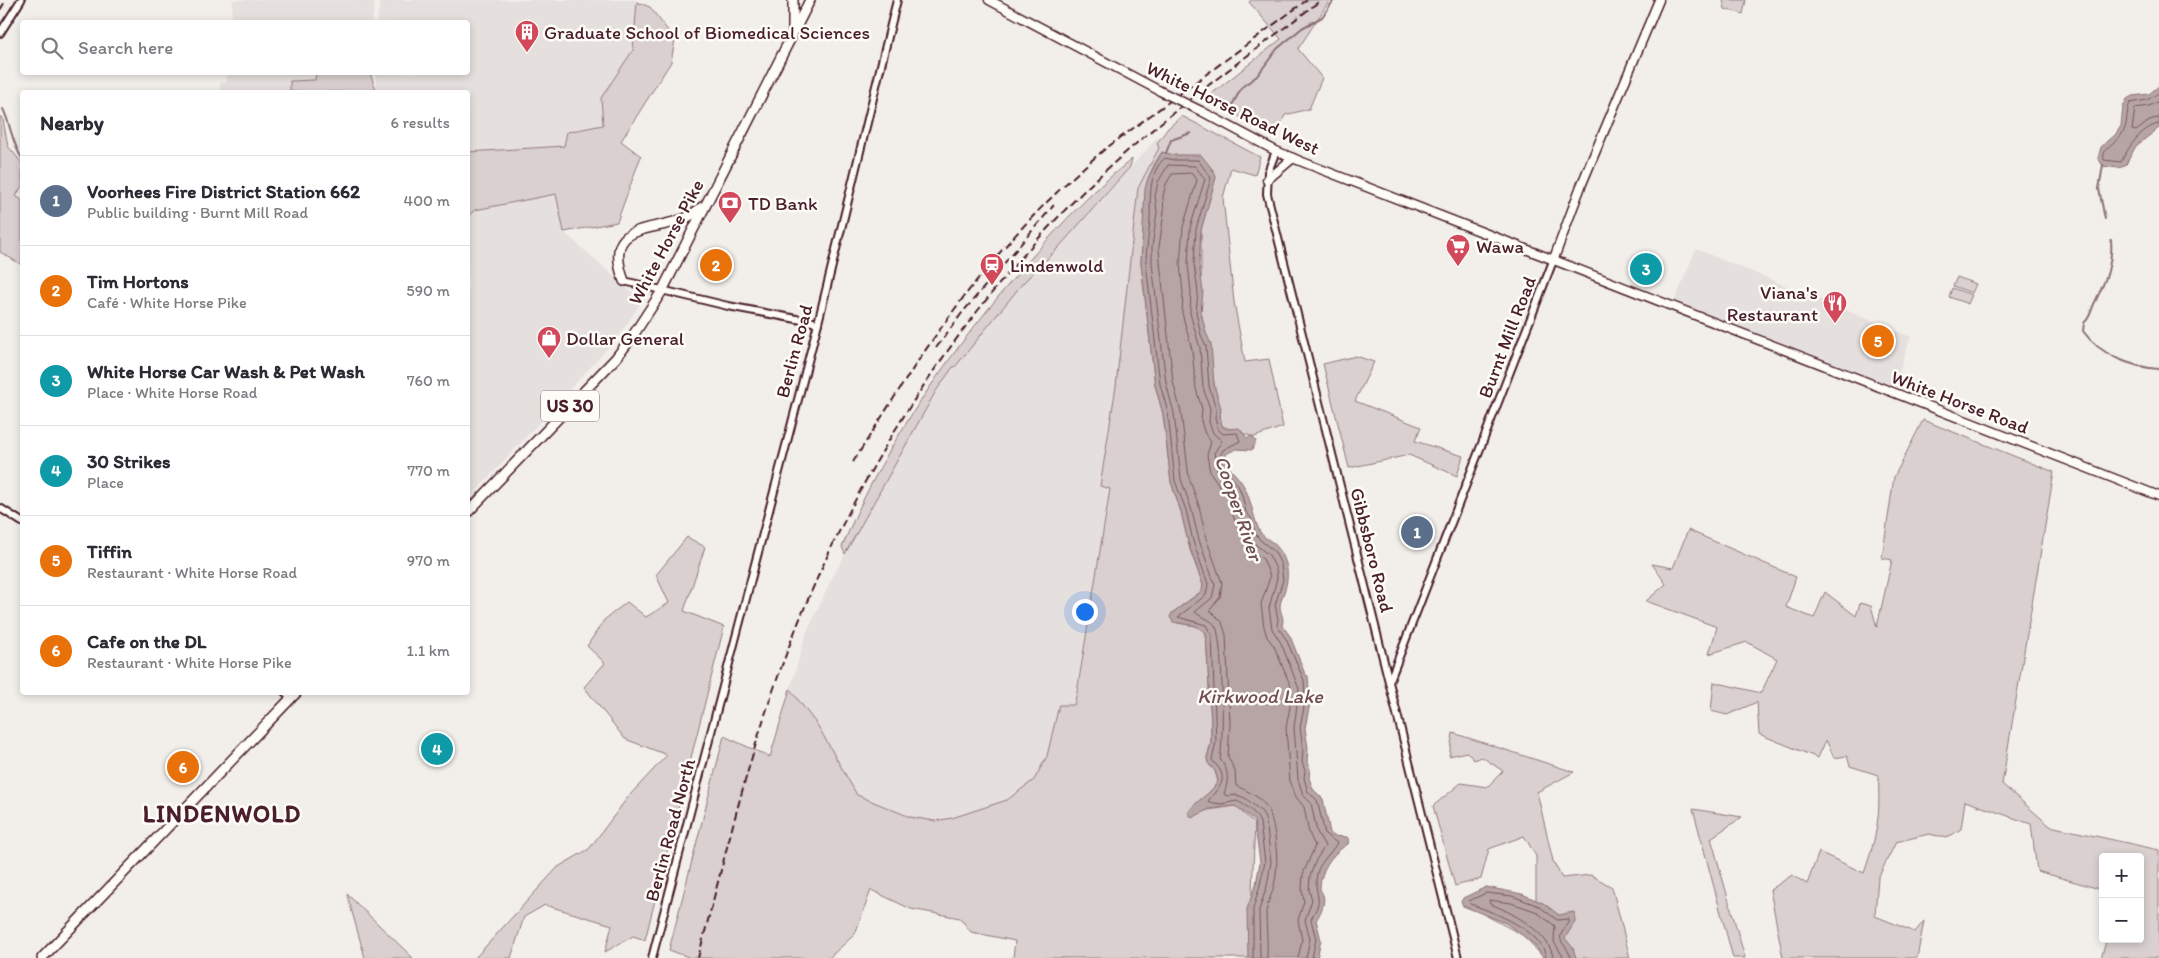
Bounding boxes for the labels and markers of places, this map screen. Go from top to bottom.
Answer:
building icon: Graduate School of Biomedical Sciences [514,19,540,53]
place label: Graduate School of Biomedical Sciences [544,21,870,44]
bank icon: TD Bank [717,190,743,224]
place label: TD Bank [748,192,818,215]
supermarket icon: Wawa [1445,233,1471,267]
place label: Wawa [1476,235,1524,258]
pin: 2 [700,246,732,284]
pin: 3 [1630,250,1662,288]
station icon: Lindenwold [979,252,1005,286]
place label: Lindenwold [1010,254,1104,277]
place label: Viana's Restaurant [1727,281,1818,326]
restaurant icon: Viana's Restaurant [1822,290,1848,324]
pin: 5 [1862,322,1894,360]
shop icon: Dollar General [536,325,562,359]
place label: Dollar General [566,327,685,350]
pin: 1 [1401,513,1433,551]
pin: 4 [421,730,453,768]
pin: 6 [167,748,199,786]

